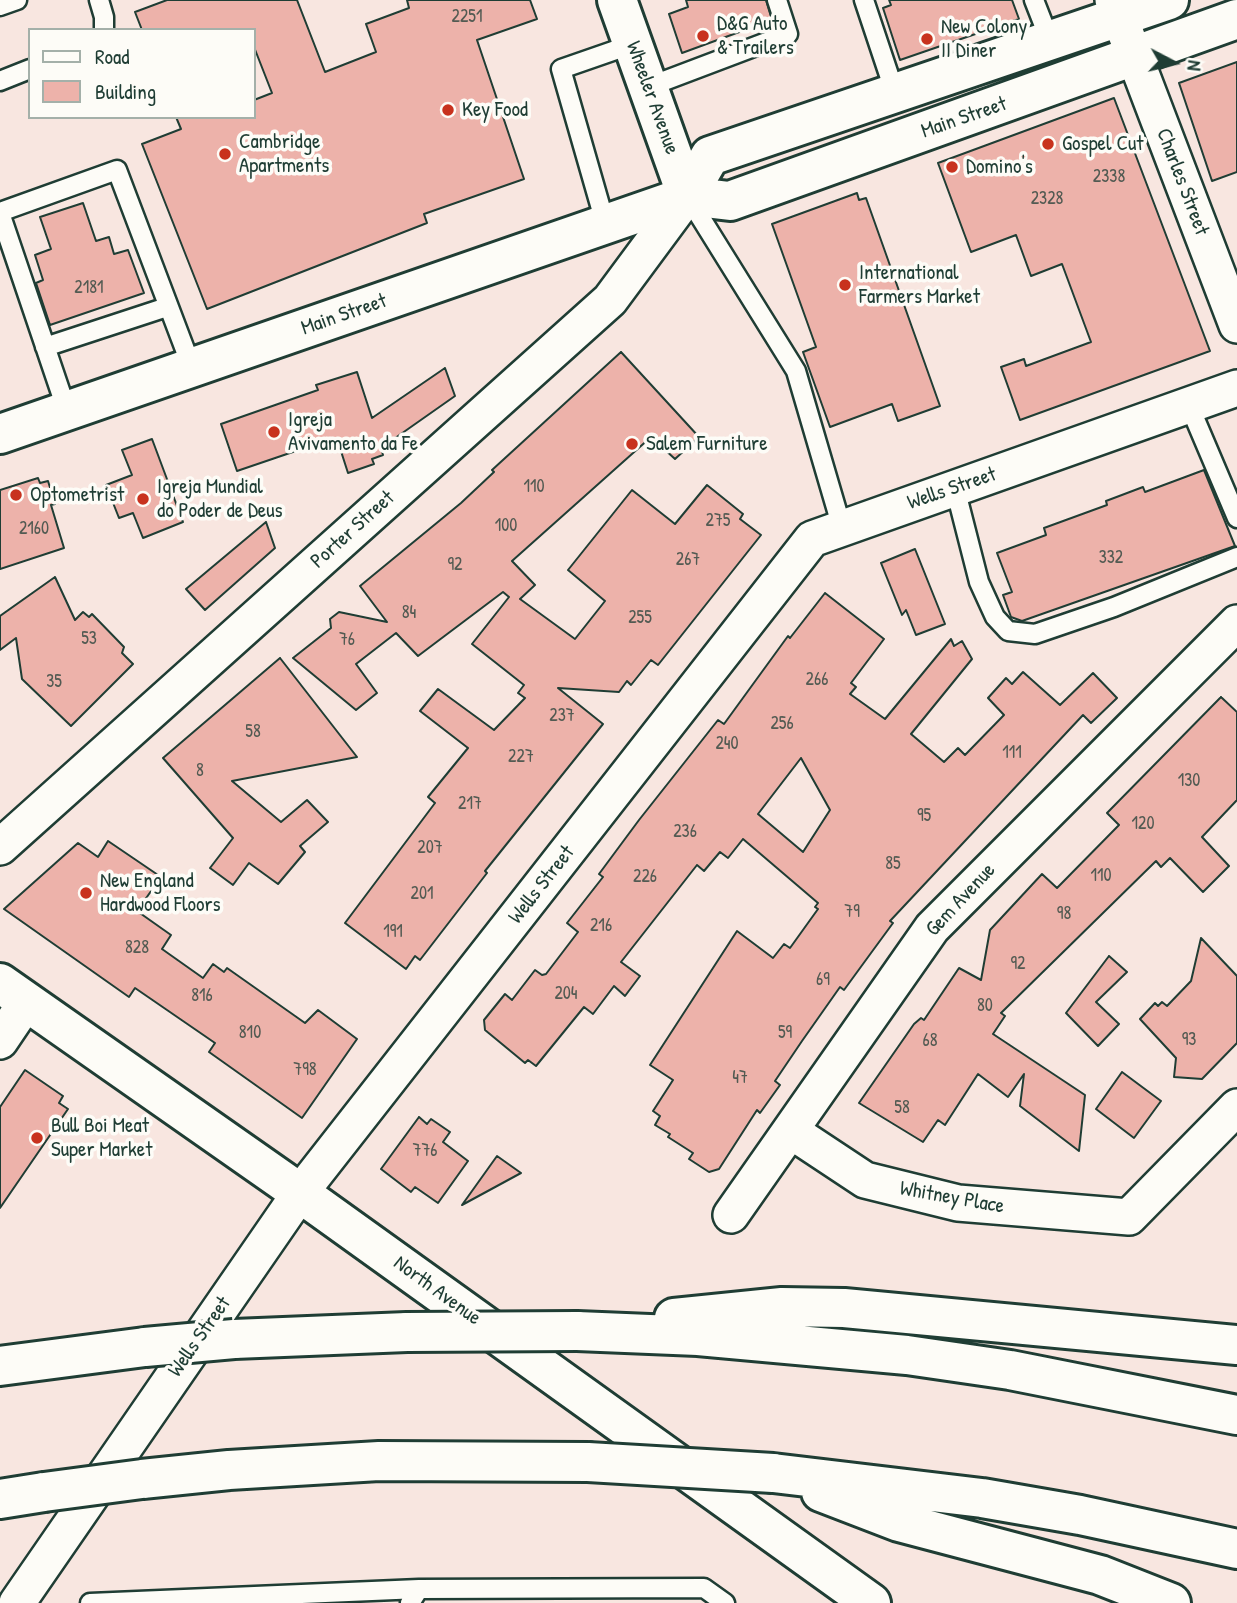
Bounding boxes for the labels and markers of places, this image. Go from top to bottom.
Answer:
place label: D&G Auto & Trailers [717,11,794,61]
place label: New Colony II Diner [941,14,1027,64]
marker: D&G Auto & Trailers [695,28,711,44]
marker: New Colony II Diner [919,31,935,47]
place label: Key Food [462,97,528,123]
marker: Key Food [440,102,456,118]
place label: Cambridge Apartments [239,129,329,179]
place label: Gospel Cut [1062,131,1144,157]
marker: Gospel Cut [1040,136,1056,152]
marker: Cambridge Apartments [217,146,233,162]
place label: Domino's [966,154,1033,180]
marker: Domino's [944,159,960,175]
place label: International Farmers Market [859,260,980,310]
marker: International Farmers Market [837,277,853,293]
place label: Igreja Avivamento da Fe [288,407,418,457]
marker: Igreja Avivamento da Fe [266,424,282,440]
place label: Salem Furniture [646,431,768,457]
marker: Salem Furniture [624,436,640,452]
place label: Igreja Mundial do Poder de Deus [157,474,283,524]
place label: Optometrist [30,482,124,508]
marker: Optometrist [8,487,24,503]
marker: Igreja Mundial do Poder de Deus [135,491,151,507]
place label: New England Hardwood Floors [100,868,221,918]
marker: New England Hardwood Floors [78,885,94,901]
place label: Bull Boi Meat Super Market [51,1113,152,1163]
marker: Bull Boi Meat Super Market [29,1130,45,1146]

